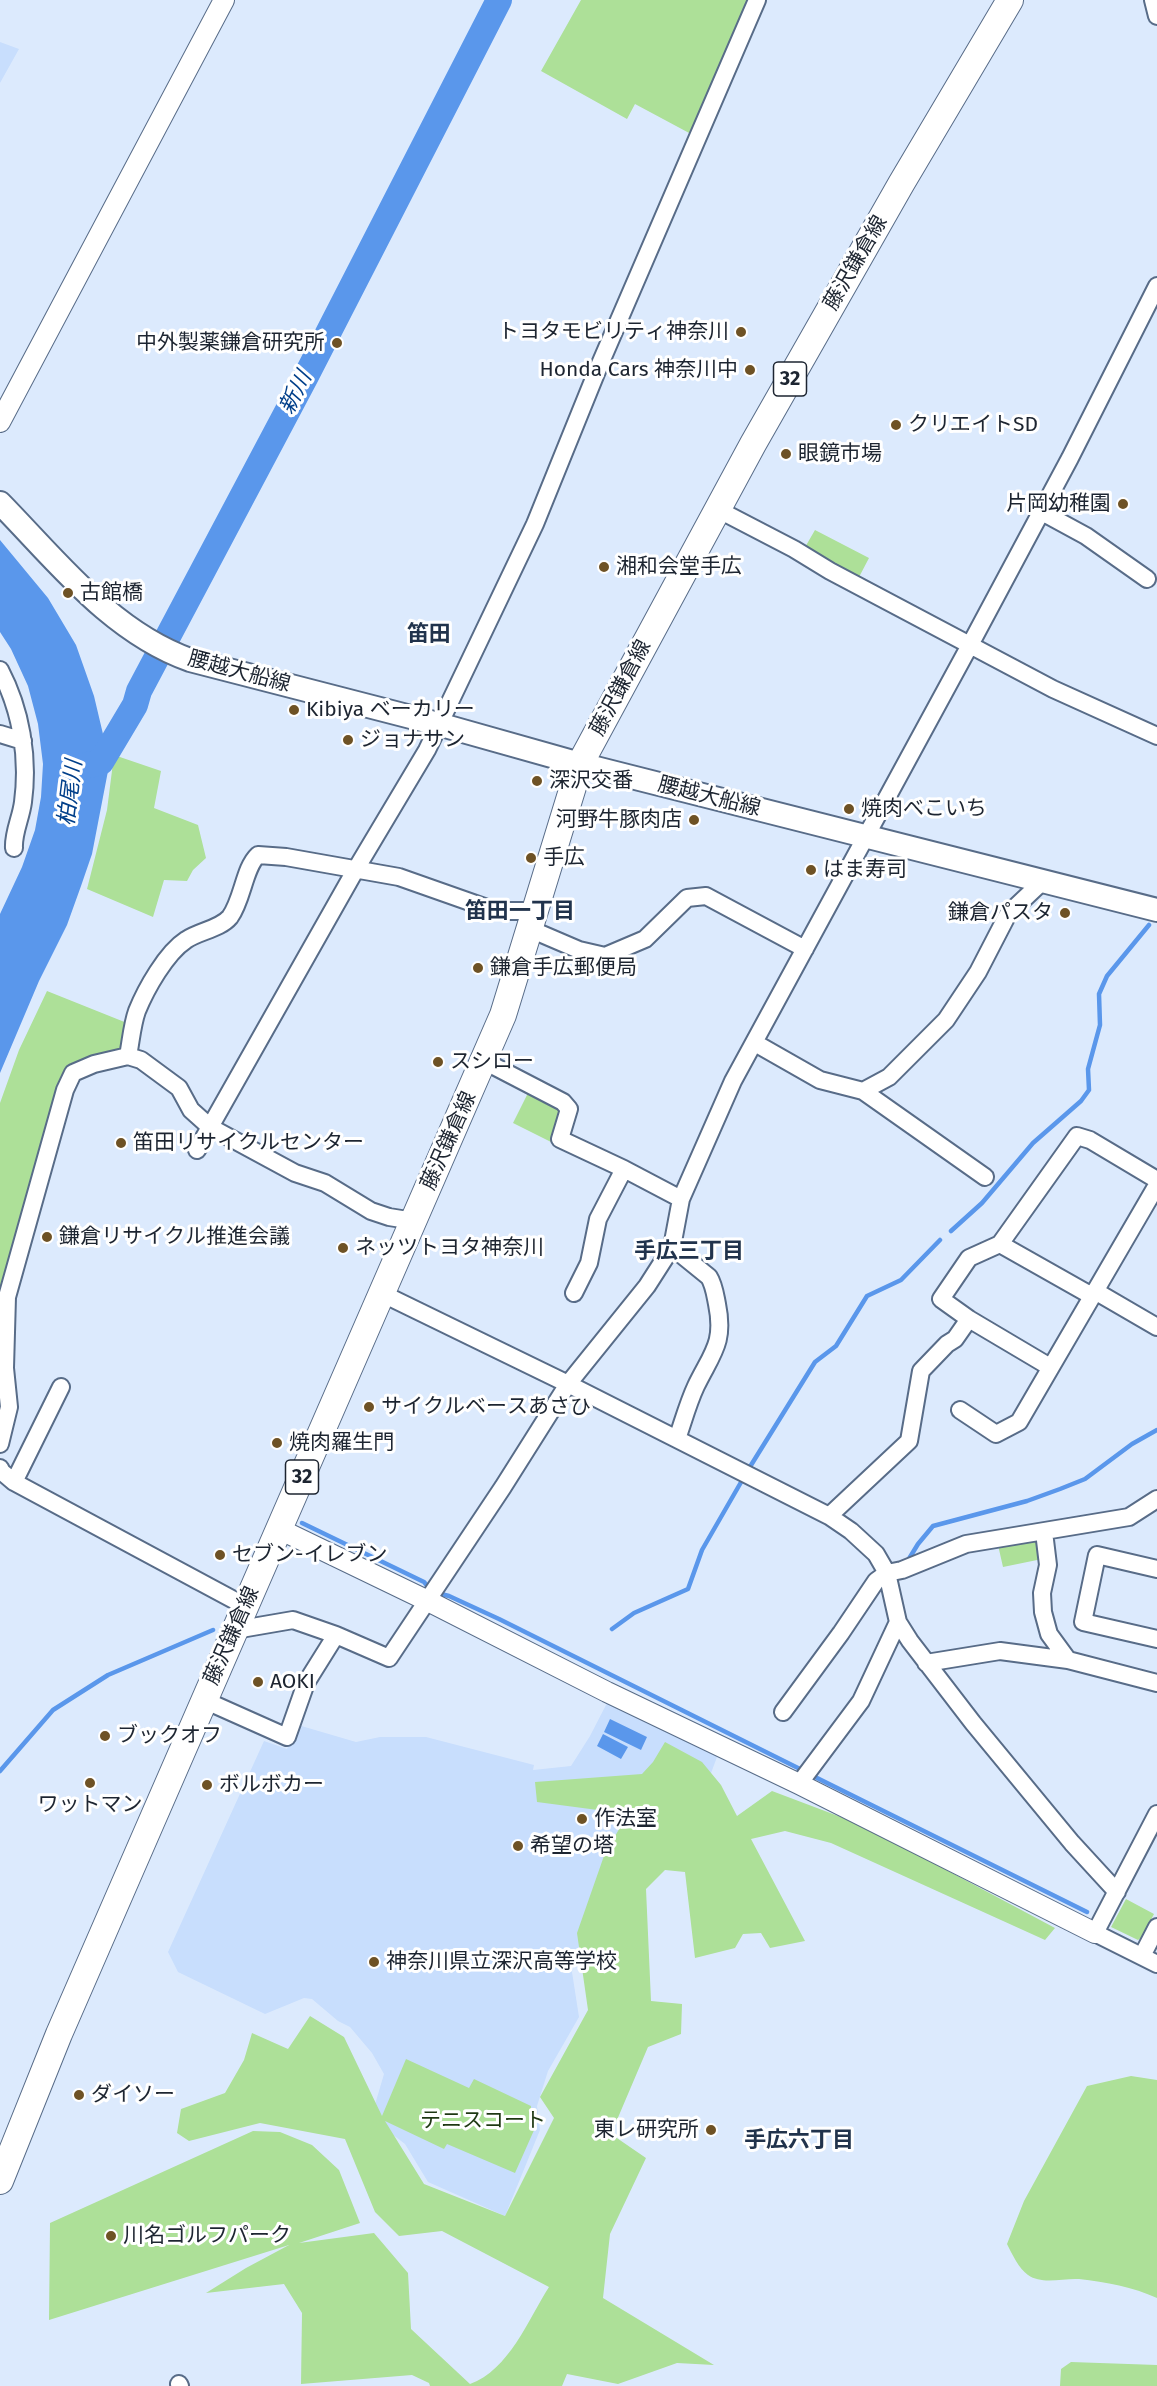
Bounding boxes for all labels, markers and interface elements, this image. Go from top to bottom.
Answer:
street label: 藤沢鎌倉線 [819,211,893,315]
place label: トヨタモビリティ神奈川 [498,319,729,345]
marker: トヨタモビリティ神奈川 [734,325,748,339]
place label: 中外製薬鎌倉研究所 [136,330,325,356]
marker: 中外製薬鎌倉研究所 [330,336,344,350]
place label: Honda Cars 神奈川中 [539,357,738,383]
road number: 32 [774,362,806,396]
marker: Honda Cars 神奈川中 [743,363,757,377]
water label: 新川 [274,367,318,419]
place label: クリエイトSD [908,412,1038,438]
marker: クリエイトSD [889,418,903,432]
place label: 眼鏡市場 [798,441,882,467]
marker: 眼鏡市場 [779,447,793,461]
place label: 片岡幼稚園 [1006,491,1111,517]
marker: 片岡幼稚園 [1116,497,1130,511]
place label: 湘和会堂手広 [616,554,742,580]
marker: 湘和会堂手広 [597,560,611,574]
place label: 古館橋 [80,580,143,606]
marker: 古館橋 [61,586,75,600]
district label: 笛田 [407,622,451,648]
street label: 藤沢鎌倉線 [585,636,657,740]
street label: 腰越大船線 [185,646,293,698]
place label: Kibiya ベーカリー [306,697,475,723]
marker: Kibiya ベーカリー [287,703,301,717]
place label: ジョナサン [360,727,465,753]
marker: ジョナサン [341,733,355,747]
water label: 柏尾川 [54,759,88,827]
place label: 深沢交番 [549,768,633,794]
street label: 腰越大船線 [655,772,763,822]
marker: 深沢交番 [530,774,544,788]
place label: 焼肉べこいち [861,796,987,822]
marker: 焼肉べこいち [842,802,856,816]
place label: 河野牛豚肉店 [556,807,682,833]
marker: 河野牛豚肉店 [687,813,701,827]
place label: 手広 [543,845,585,871]
marker: 手広 [524,851,538,865]
place label: はま寿司 [823,857,907,883]
marker: はま寿司 [804,863,818,877]
district label: 笛田一丁目 [465,899,575,925]
place label: 鎌倉パスタ [948,900,1053,926]
marker: 鎌倉パスタ [1058,906,1072,920]
place label: 鎌倉手広郵便局 [490,955,637,981]
marker: 鎌倉手広郵便局 [471,961,485,975]
place label: スシロー [450,1049,534,1075]
marker: スシロー [431,1055,445,1069]
street label: 藤沢鎌倉線 [416,1088,482,1194]
place label: 笛田リサイクルセンター [133,1130,364,1156]
marker: 笛田リサイクルセンター [114,1136,128,1150]
place label: 鎌倉リサイクル推進会議 [59,1224,290,1250]
marker: 鎌倉リサイクル推進会議 [40,1230,54,1244]
place label: ネッツトヨタ神奈川 [355,1235,544,1261]
district label: 手広三丁目 [634,1239,744,1265]
marker: ネッツトヨタ神奈川 [336,1241,350,1255]
place label: サイクルベースあさひ [381,1394,591,1420]
marker: サイクルベースあさひ [362,1400,376,1414]
place label: 焼肉羅生門 [289,1430,394,1456]
marker: 焼肉羅生門 [270,1436,284,1450]
road number: 32 [286,1460,318,1494]
place label: セブン-イレブン [232,1542,387,1568]
marker: セブン-イレブン [213,1548,227,1562]
street label: 藤沢鎌倉線 [199,1583,265,1689]
place label: AOKI [270,1669,315,1695]
marker: AOKI [251,1675,265,1689]
place label: ブックオフ [117,1723,222,1749]
marker: ブックオフ [98,1729,112,1743]
place label: ボルボカー [219,1772,324,1798]
marker: ワットマン [83,1776,97,1790]
marker: ボルボカー [200,1778,214,1792]
place label: ワットマン [38,1792,142,1818]
place label: 作法室 [594,1806,657,1832]
marker: 作法室 [575,1812,589,1826]
place label: 希望の塔 [530,1833,614,1859]
marker: 希望の塔 [511,1839,525,1853]
place label: 神奈川県立深沢高等学校 [386,1949,617,1975]
marker: 神奈川県立深沢高等学校 [367,1955,381,1969]
place label: ダイソー [91,2082,175,2108]
marker: ダイソー [72,2088,86,2102]
park label: テニスコート [420,2108,546,2134]
place label: 東レ研究所 [594,2117,699,2143]
marker: 東レ研究所 [704,2123,718,2137]
district label: 手広六丁目 [744,2128,854,2154]
place label: 川名ゴルフパーク [123,2223,291,2249]
marker: 川名ゴルフパーク [104,2229,118,2243]

